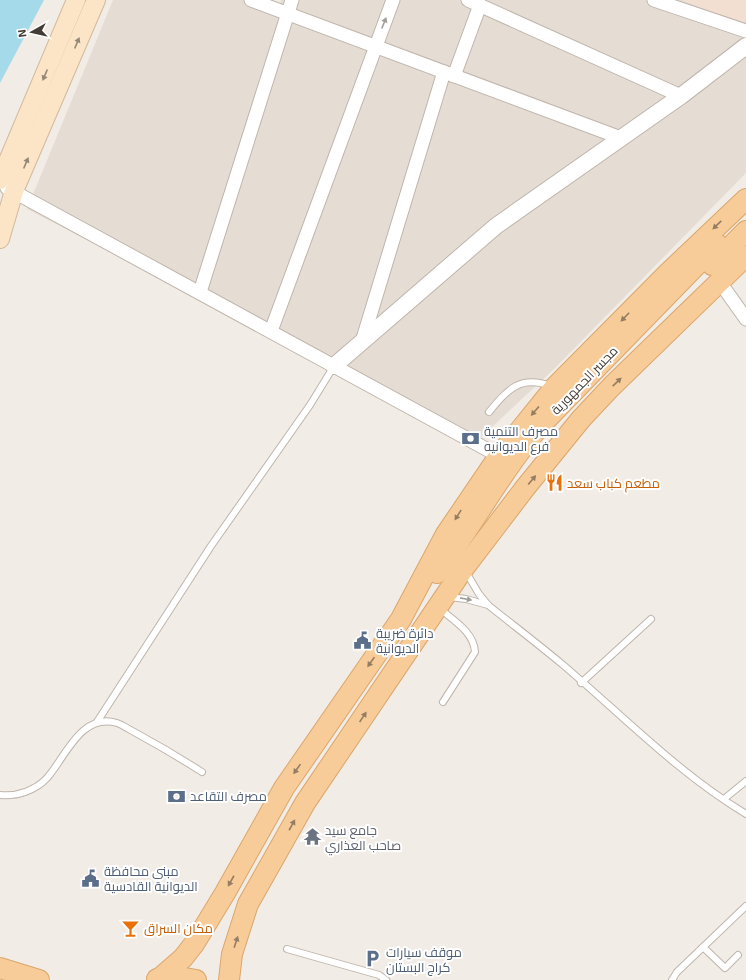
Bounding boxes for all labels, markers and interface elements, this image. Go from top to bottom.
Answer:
north arrow [12,12,52,52]
one-way arrow [381,17,387,29]
text: N [15,29,29,38]
one-way arrow [75,37,81,49]
one-way arrow [41,69,47,81]
one-way arrow [23,157,29,168]
one-way arrow [712,221,722,230]
one-way arrow [620,312,630,322]
street label: مجسر الجمهورية [547,342,621,418]
one-way arrow [612,377,622,386]
one-way arrow [531,405,540,416]
place label: مصرف التنمية فرع الديوانيه [484,423,558,455]
bank icon: مصرف التنمية فرع الديوانيه [461,428,481,448]
restaurant icon: مطعم كباب سعد [544,473,564,493]
one-way arrow [527,474,536,485]
place label: مطعم كباب سعد [567,475,660,493]
one-way arrow [454,510,462,520]
one-way arrow [460,597,472,603]
place label: دائرة ضريبة الديوانية [376,625,434,656]
public building icon: دائرة ضريبة الديوانية [353,630,373,650]
one-way arrow [367,657,375,668]
one-way arrow [359,711,367,722]
one-way arrow [293,764,301,774]
bank icon: مصرف التقاعد [167,786,187,806]
place label: مصرف التقاعد [190,788,267,804]
one-way arrow [289,820,296,831]
place label: جامع سيد صاحب العذاري [325,822,401,856]
temple icon: جامع سيد صاحب العذاري [302,827,322,847]
place label: مبنى محافظة الديوانية القادسية [104,863,198,894]
public building icon: مبنى محافظة الديوانية القادسية [81,868,101,888]
one-way arrow [228,876,235,887]
bar icon: مكان السراق [121,918,141,938]
place label: مكان السراق [144,920,213,936]
one-way arrow [233,936,239,948]
place label: موقف سيارات كراج البستان [386,944,462,976]
parking icon: موقف سيارات كراج البستان [363,949,383,969]

